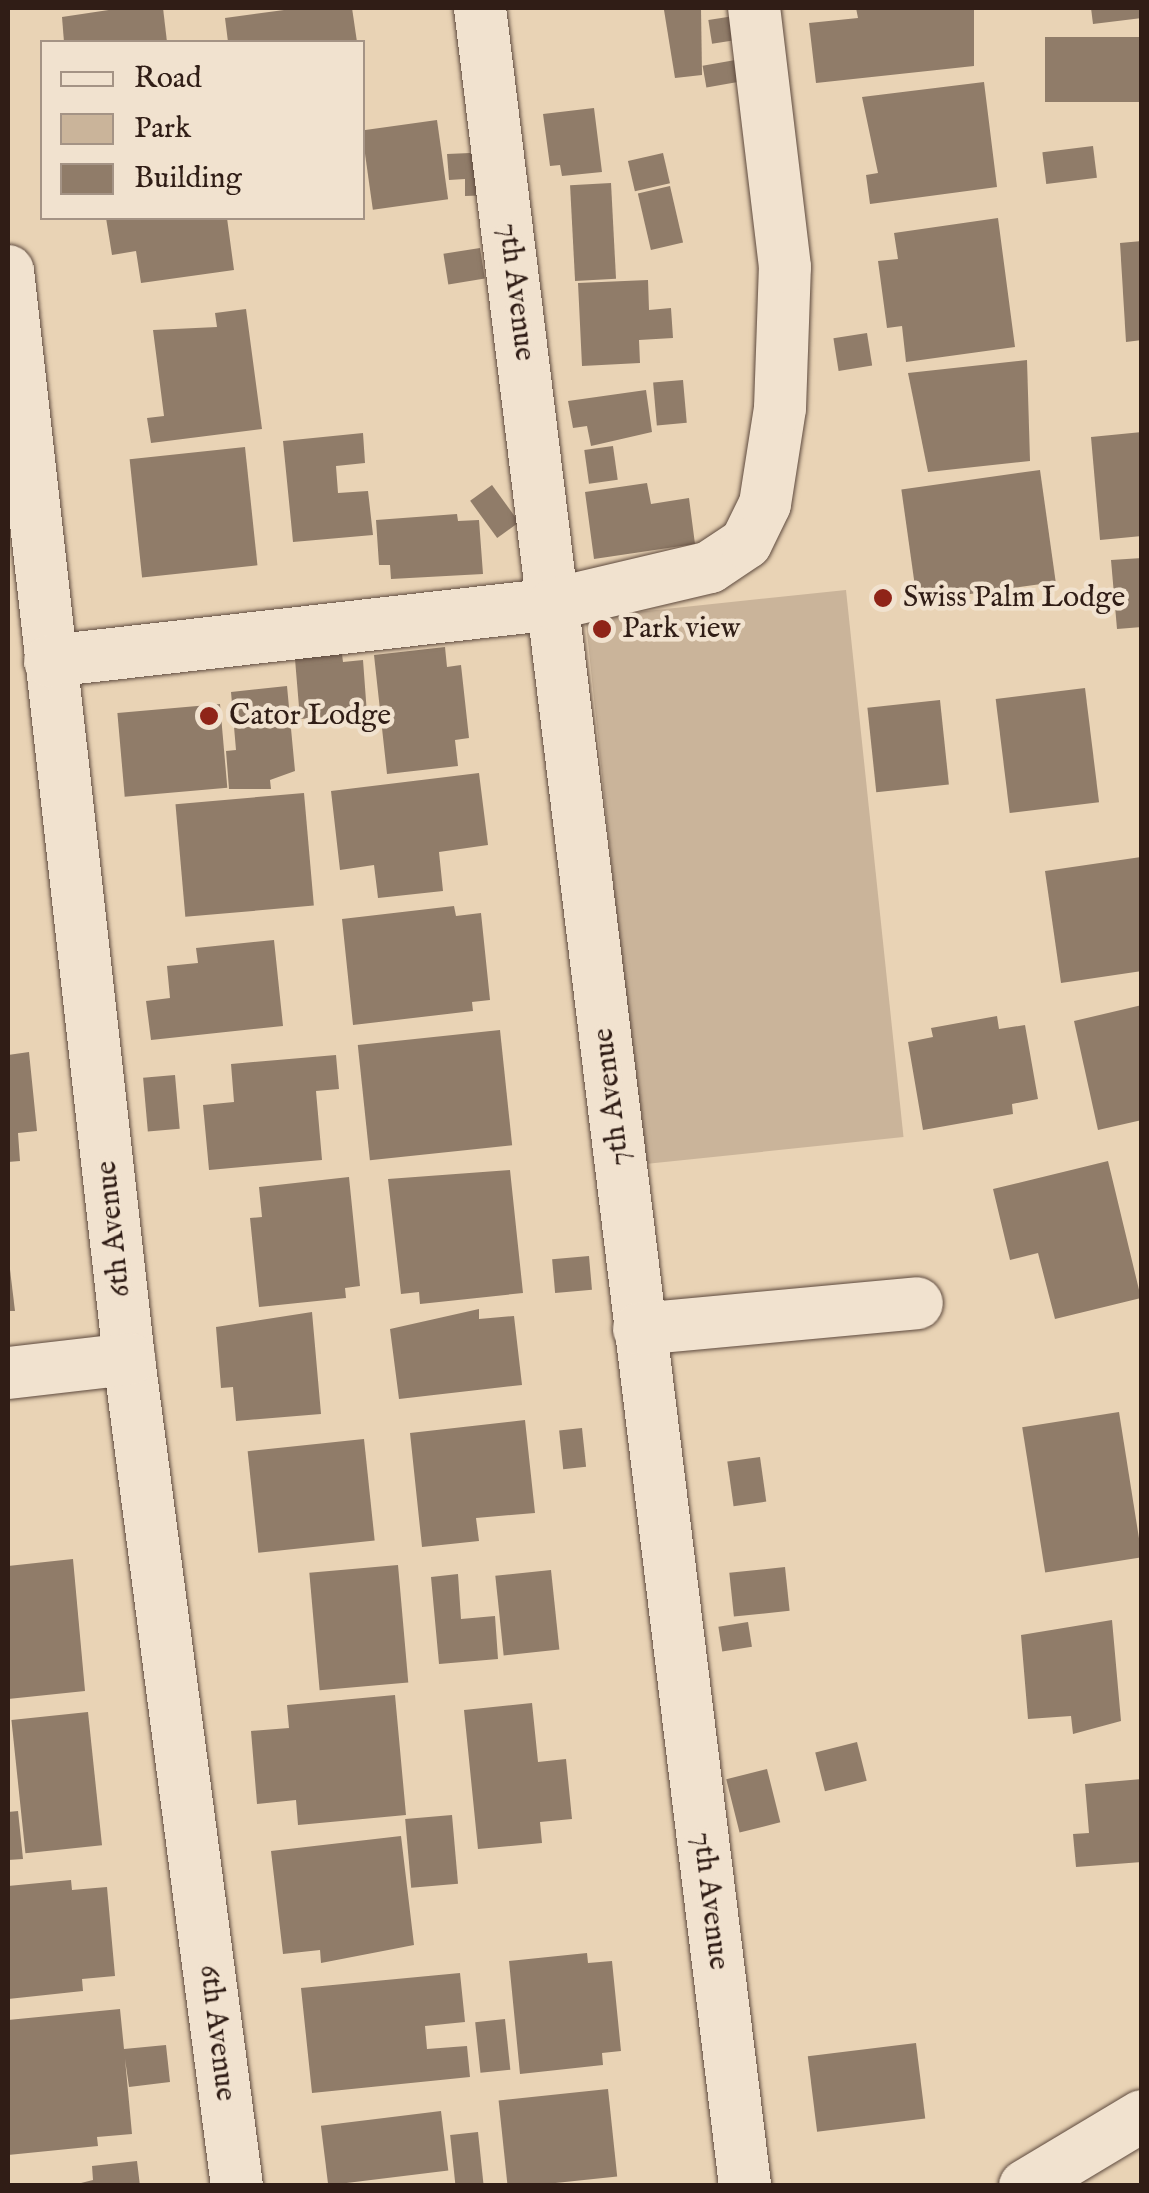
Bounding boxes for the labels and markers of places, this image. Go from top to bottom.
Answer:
place label: Swiss Palm Lodge [903,580,1125,616]
marker: Swiss Palm Lodge [872,587,894,609]
place label: Park view [622,611,740,647]
marker: Park view [591,618,613,640]
place label: Cator Lodge [229,698,391,734]
marker: Cator Lodge [198,705,220,727]

